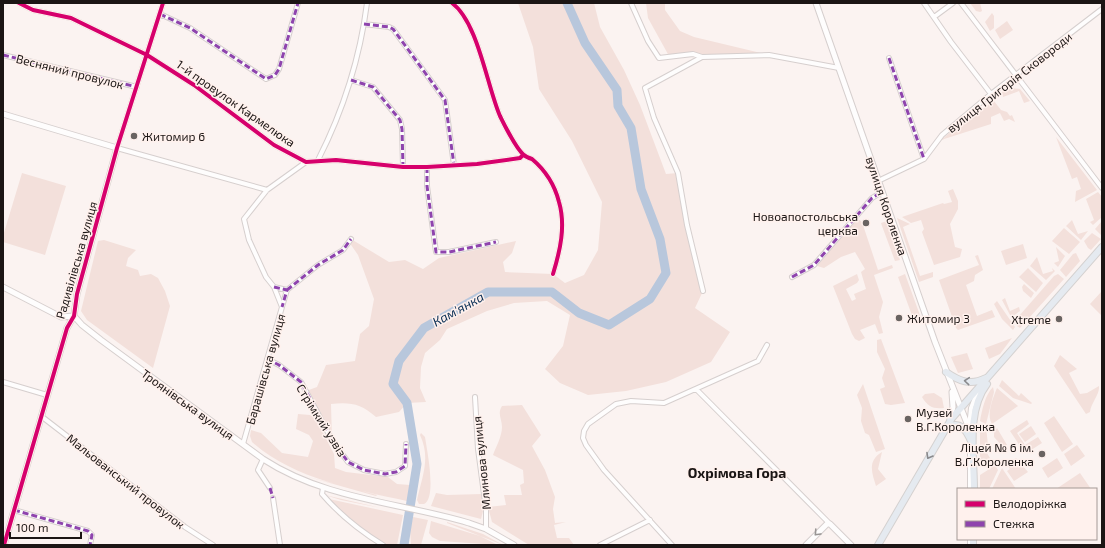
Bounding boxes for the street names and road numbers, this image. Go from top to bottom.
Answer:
street label: вулиця Григорія Сковороди [944,29,1075,136]
street label: Весняний провулок [15,51,126,92]
street label: 1-й провулок Кармелюка [173,57,298,150]
street label: вулиця Короленка [863,155,910,258]
street label: Радивілівська вулиця [53,200,100,321]
street label: Барашівська вулиця [242,312,288,426]
street label: Троянівська вулиця [138,366,237,443]
street label: Стрімкий узвіз [293,381,350,459]
street label: Млинова вулиця [469,415,494,511]
street label: Мальованський провулок [64,431,188,533]

